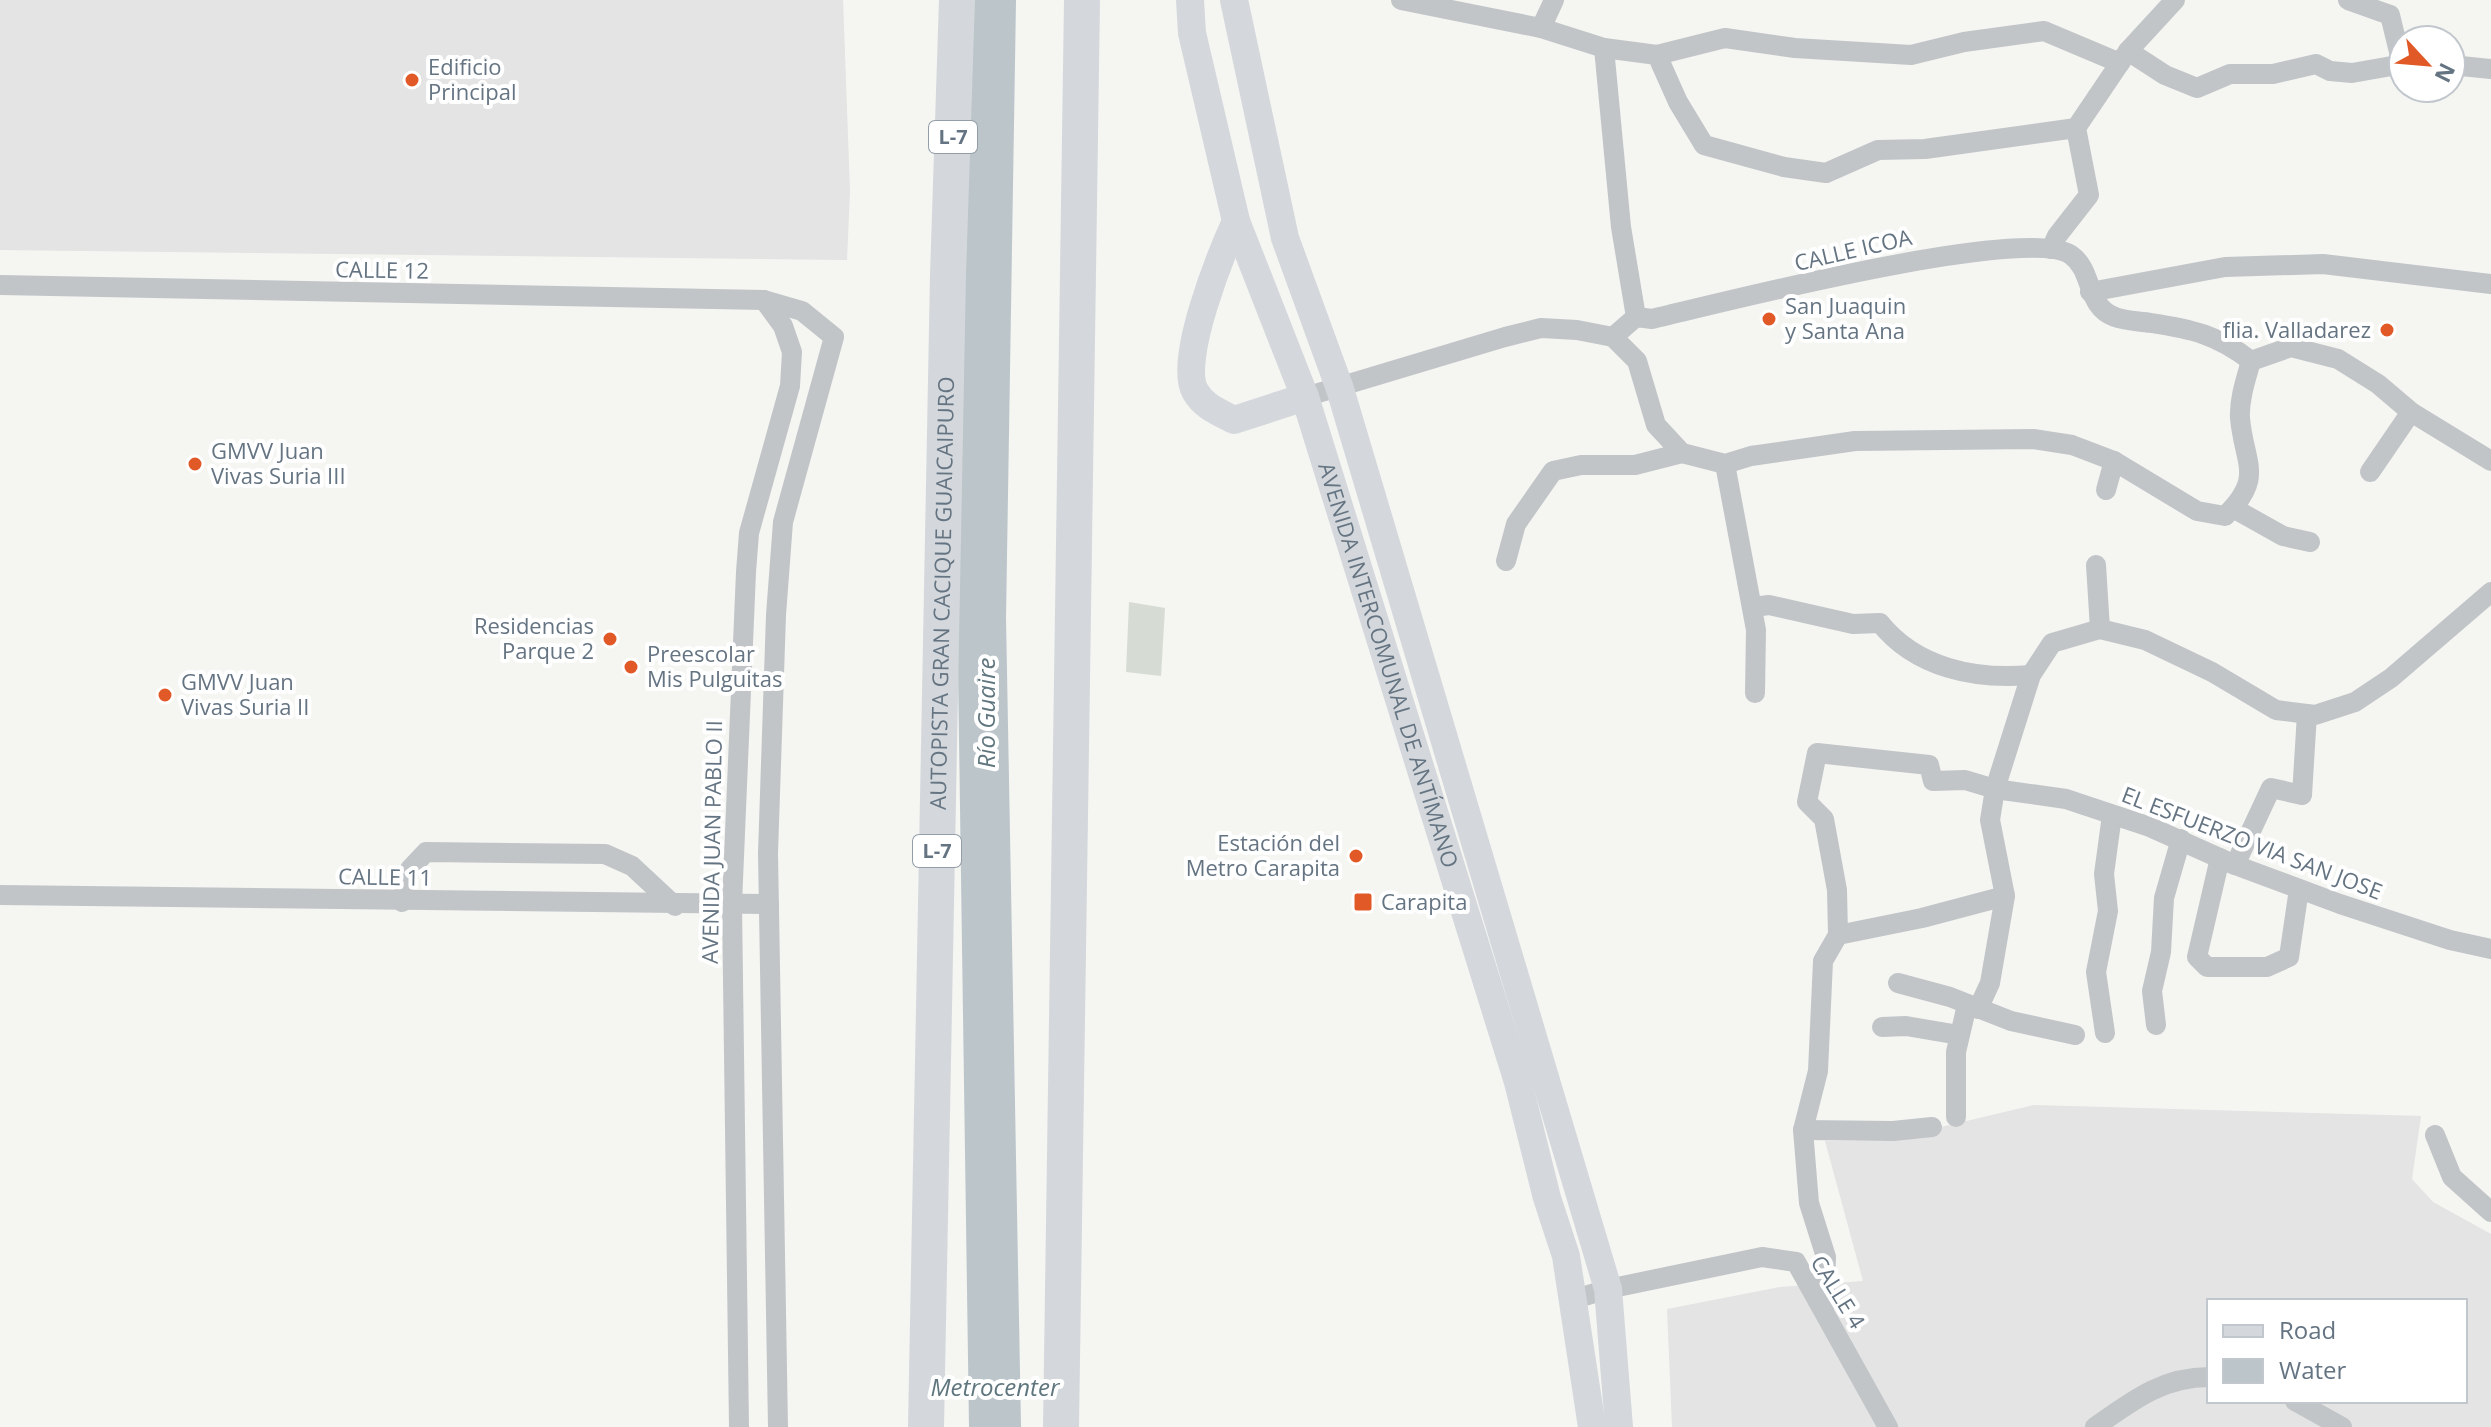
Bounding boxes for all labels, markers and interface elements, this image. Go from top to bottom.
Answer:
north arrow [2387,24,2467,104]
place label: Edificio Principal [428,51,517,106]
text: N [2428,59,2463,88]
marker: Edificio Principal [403,71,421,89]
road number: L-7 [929,121,977,153]
street label: CALLE ICOA [1791,221,1915,277]
street label: CALLE 12 [335,253,429,285]
place label: San Juaquin y Santa Ana [1785,290,1906,345]
marker: San Juaquin y Santa Ana [1760,310,1778,328]
place label: flia. Valladarez [2223,314,2371,344]
marker: flia. Valladarez [2378,321,2396,339]
street label: AUTOPISTA GRAN CACIQUE GUAICAIPURO [922,376,960,810]
place label: GMVV Juan Vivas Suria III [211,435,346,490]
marker: GMVV Juan Vivas Suria III [186,455,204,473]
street label: AVENIDA INTERCOMUNAL DE ANTÍMANO [1312,458,1466,871]
place label: Residencias Parque 2 [474,610,594,665]
marker: Residencias Parque 2 [601,630,619,648]
place label: Preescolar Mis Pulguitas [647,638,782,693]
marker: Preescolar Mis Pulguitas [622,658,640,676]
water label: Río Guaire [969,658,1002,768]
place label: GMVV Juan Vivas Suria II [181,666,309,721]
marker: GMVV Juan Vivas Suria II [156,686,174,704]
street label: AVENIDA JUAN PABLO II [694,720,728,964]
street label: EL ESFUERZO VIA SAN JOSE [2118,778,2387,906]
place label: Estación del Metro Carapita [1186,827,1340,882]
road number: L-7 [913,835,961,867]
marker: Estación del Metro Carapita [1347,847,1365,865]
street label: CALLE 11 [338,860,432,892]
place label: Carapita [1381,886,1467,916]
marker: Carapita [1352,891,1374,913]
street label: CALLE 4 [1805,1249,1873,1334]
legend [2207,1299,2467,1403]
text: Road [2279,1313,2336,1346]
text: Water [2279,1353,2347,1386]
water label: Metrocenter [931,1370,1061,1403]

